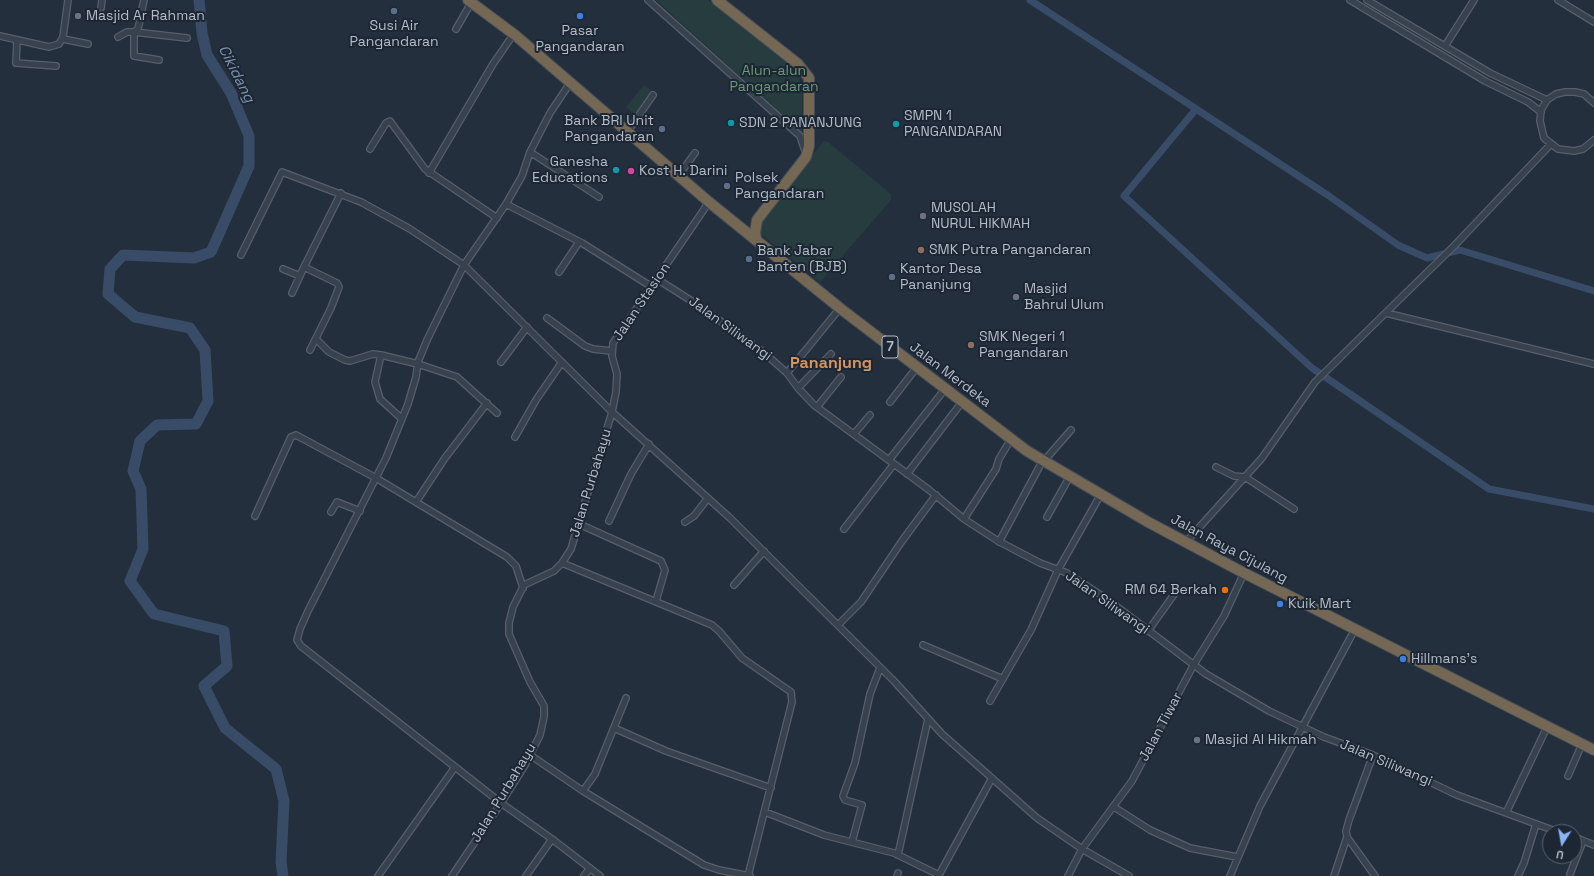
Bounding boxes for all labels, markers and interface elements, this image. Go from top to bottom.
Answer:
marker: Susi Air Pangandaran [389,6,399,16]
place label: Masjid Ar Rahman [86,8,205,24]
marker: Masjid Ar Rahman [73,11,83,21]
marker: Pasar Pangandaran [575,11,585,21]
place label: Susi Air Pangandaran [349,18,439,50]
place label: Pasar Pangandaran [535,23,625,56]
water label: Cikidang [214,42,258,106]
park label: Alun-alun Pangandaran [729,63,819,96]
place label: SMPN 1 PANGANDARAN [904,108,1002,140]
place label: Bank BRI Unit Pangandaran [564,113,654,146]
place label: SDN 2 PANANJUNG [739,115,862,131]
marker: SDN 2 PANANJUNG [726,118,736,128]
marker: SMPN 1 PANGANDARAN [891,119,901,129]
marker: Bank BRI Unit Pangandaran [657,124,667,134]
place label: Ganesha Educations [532,154,608,186]
place label: Kost H. Darini [639,163,728,179]
marker: Ganesha Educations [611,165,621,175]
marker: Kost H. Darini [626,166,636,176]
place label: Polsek Pangandaran [735,170,824,202]
marker: Polsek Pangandaran [722,181,732,191]
place label: MUSOLAH NURUL HIKMAH [931,200,1030,232]
marker: MUSOLAH NURUL HIKMAH [918,211,928,221]
place label: SMK Putra Pangandaran [929,242,1091,258]
place label: Bank Jabar Banten (BJB) [757,243,847,276]
marker: SMK Putra Pangandaran [916,245,926,255]
marker: Bank Jabar Banten (BJB) [744,254,754,264]
street label: Jalan Stasion [610,260,674,344]
place label: Kantor Desa Pananjung [900,261,982,294]
marker: Kantor Desa Pananjung [887,272,897,282]
place label: Masjid Bahrul Ulum [1024,281,1104,314]
marker: Masjid Bahrul Ulum [1011,292,1021,302]
street label: Jalan Siliwangi [685,293,775,365]
place label: SMK Negeri 1 Pangandaran [979,329,1068,362]
road number: 7 [882,336,898,358]
street label: Jalan Merdeka [906,339,994,411]
marker: SMK Negeri 1 Pangandaran [966,340,976,350]
district label: Pananjung [790,354,872,374]
street label: Jalan Purbahayu [567,427,615,539]
street label: Jalan Raya Cijulang [1168,511,1290,587]
street label: Jalan Siliwangi [1062,568,1152,638]
place label: RM 64 Berkah [1125,582,1217,598]
marker: RM 64 Berkah [1220,585,1230,595]
place label: Kuik Mart [1288,596,1351,612]
marker: Kuik Mart [1275,599,1285,609]
place label: Hillmans's [1411,651,1477,667]
marker: Hillmans's [1398,654,1408,664]
street label: Jalan Tiwar [1136,690,1186,764]
place label: Masjid Al Hikmah [1205,732,1317,748]
marker: Masjid Al Hikmah [1192,735,1202,745]
street label: Jalan Siliwangi [1337,736,1435,790]
street label: Jalan Purbahayu [468,740,540,846]
north arrow [1542,824,1582,864]
text: U [1555,847,1565,862]

